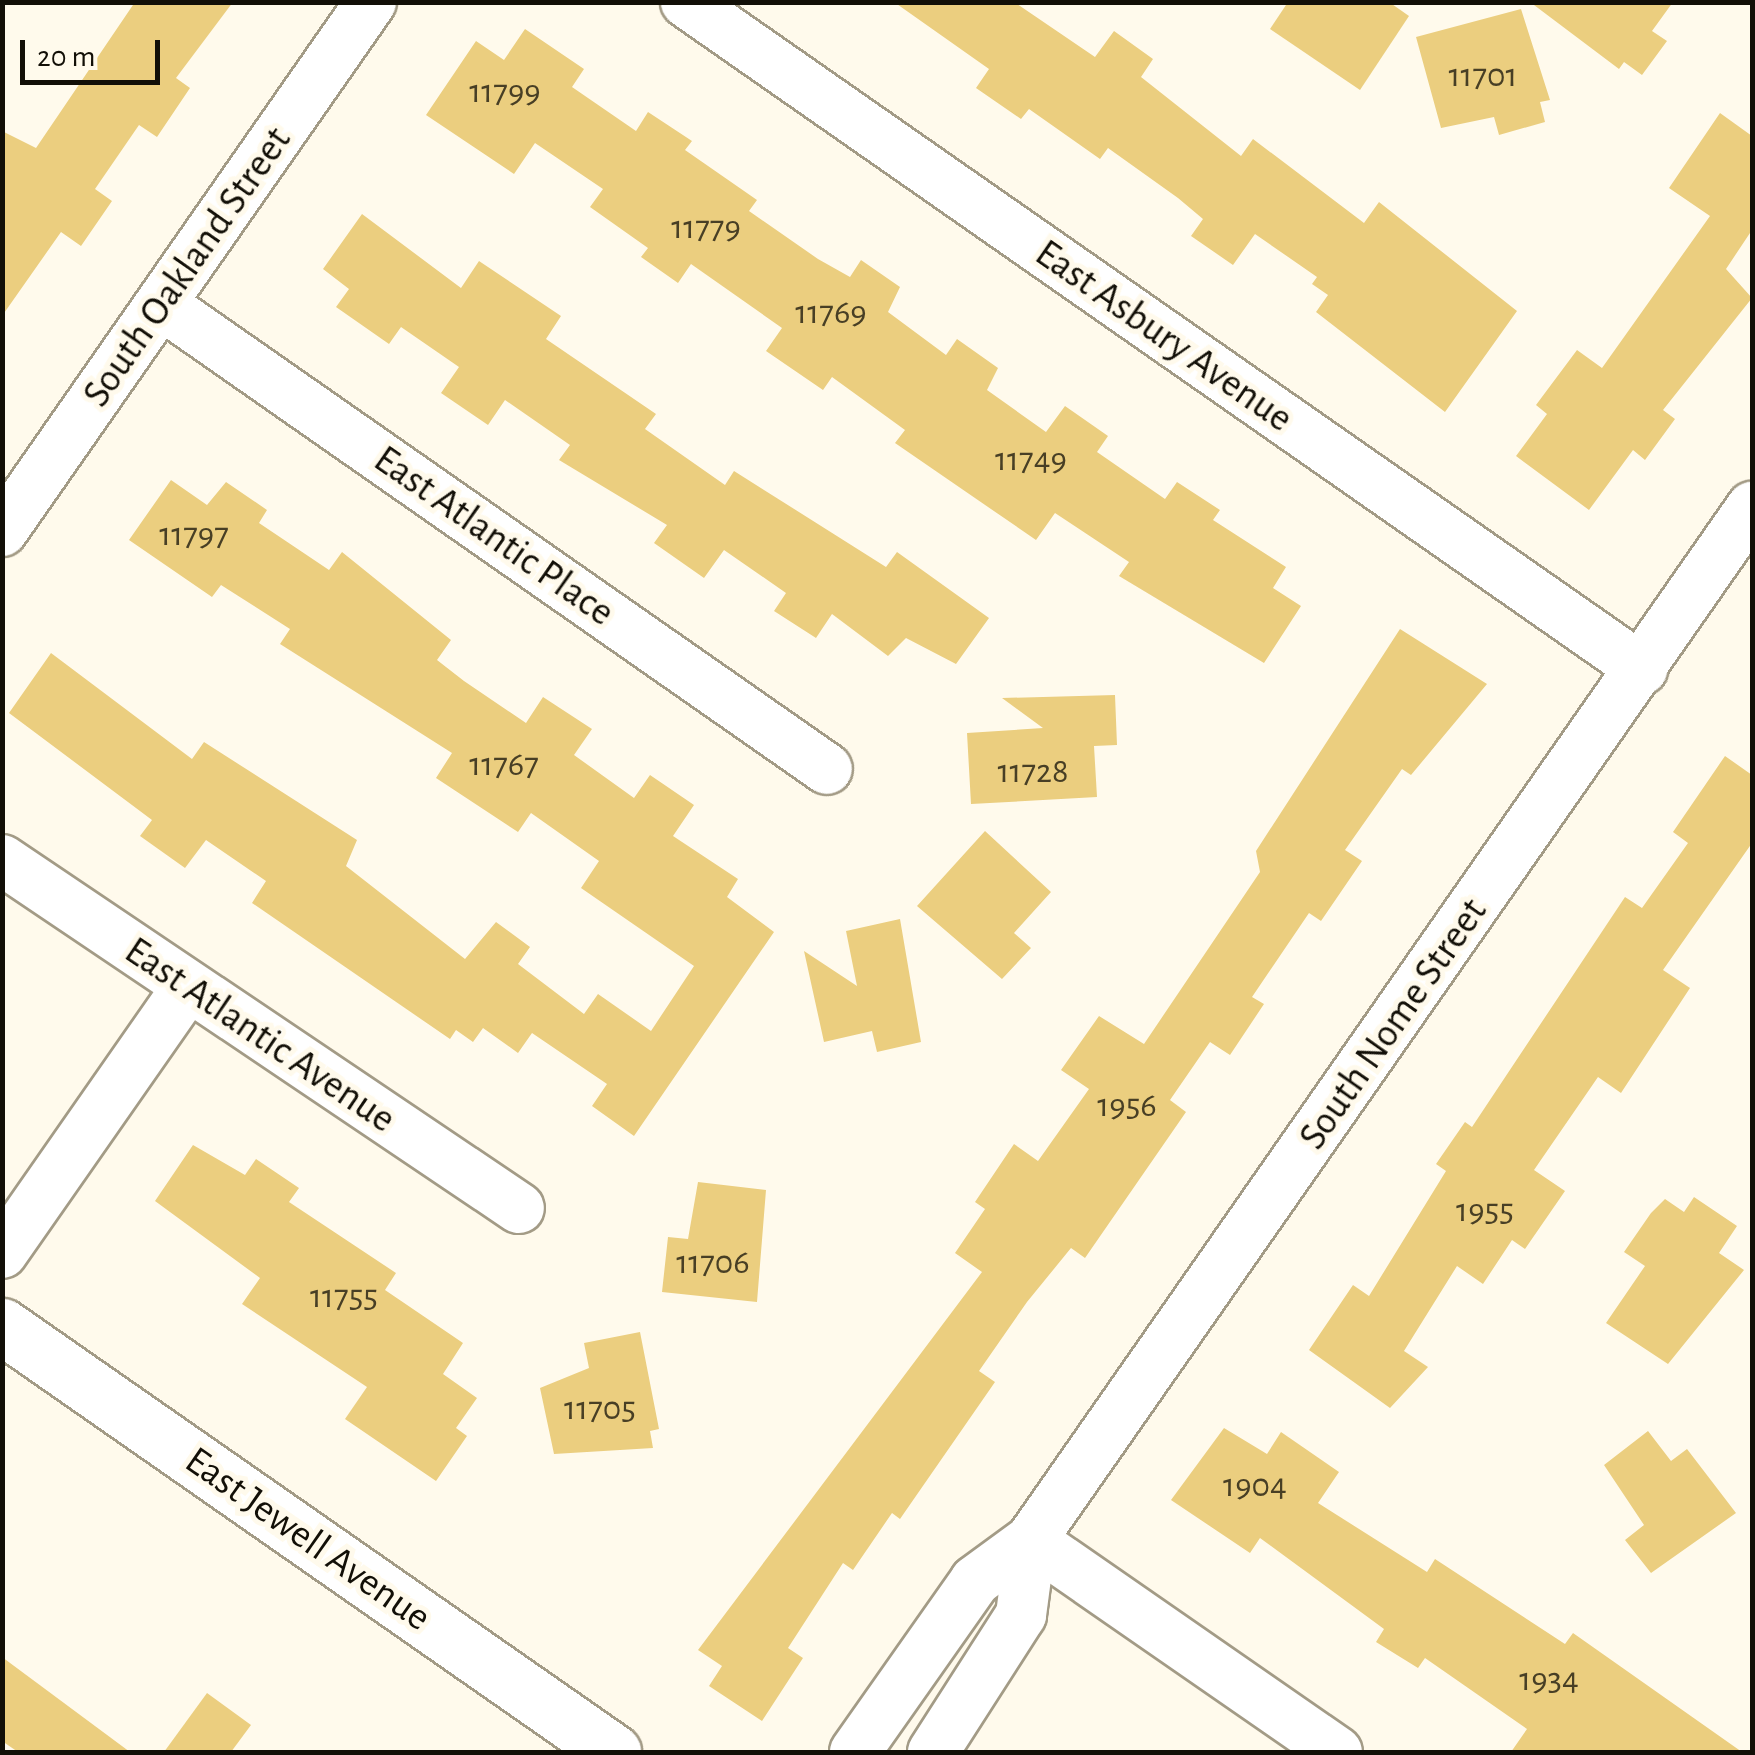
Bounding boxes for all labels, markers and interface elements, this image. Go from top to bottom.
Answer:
scale bar [25,20,165,82]
text: 20 m [37,42,95,72]
house number: 11701 [1448,55,1518,97]
house number: 11799 [469,71,541,113]
street label: South Oakland Street [73,118,301,416]
house number: 11779 [671,207,741,249]
street label: East Asbury Avenue [1026,229,1302,443]
house number: 11769 [795,292,867,334]
street label: East Atlantic Place [365,435,623,637]
house number: 11749 [995,439,1067,481]
house number: 11797 [159,514,229,556]
house number: 11767 [469,744,539,786]
house number: 11728 [997,751,1069,793]
street label: South Nome Street [1289,889,1497,1159]
street label: East Atlantic Avenue [116,927,404,1143]
house number: 1956 [1097,1085,1157,1127]
house number: 1955 [1456,1190,1514,1232]
house number: 11706 [676,1242,750,1284]
house number: 11755 [310,1276,378,1318]
house number: 11705 [564,1388,636,1430]
street label: East Jewell Avenue [176,1436,440,1642]
house number: 1904 [1223,1465,1287,1507]
house number: 1934 [1519,1659,1579,1701]

